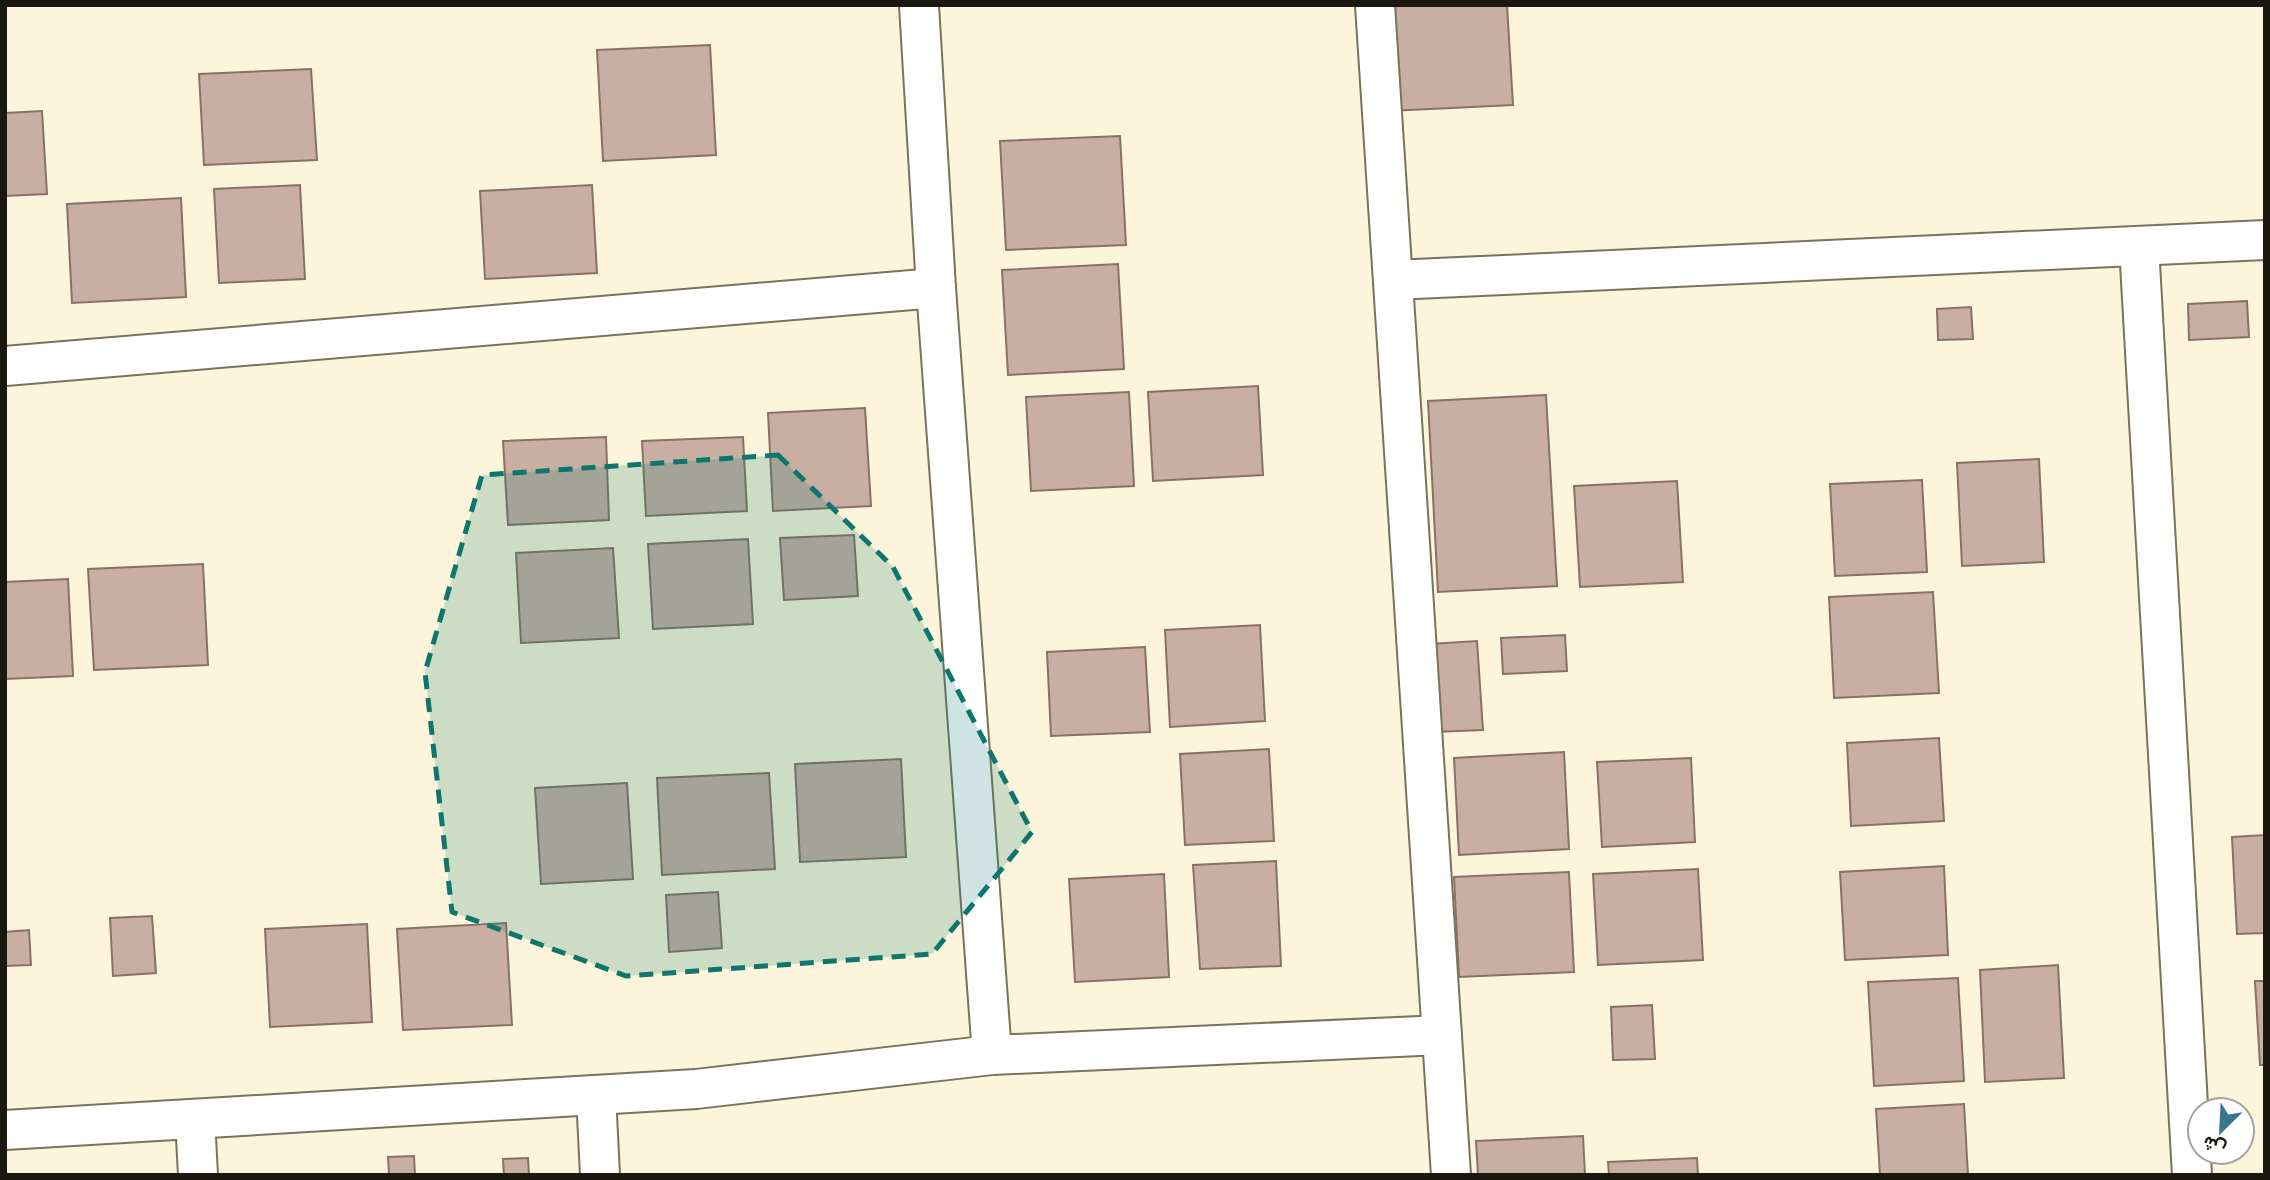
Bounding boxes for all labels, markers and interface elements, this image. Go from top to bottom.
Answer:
north arrow [2186,1096,2256,1166]
text: ش [2199,1131,2229,1161]

